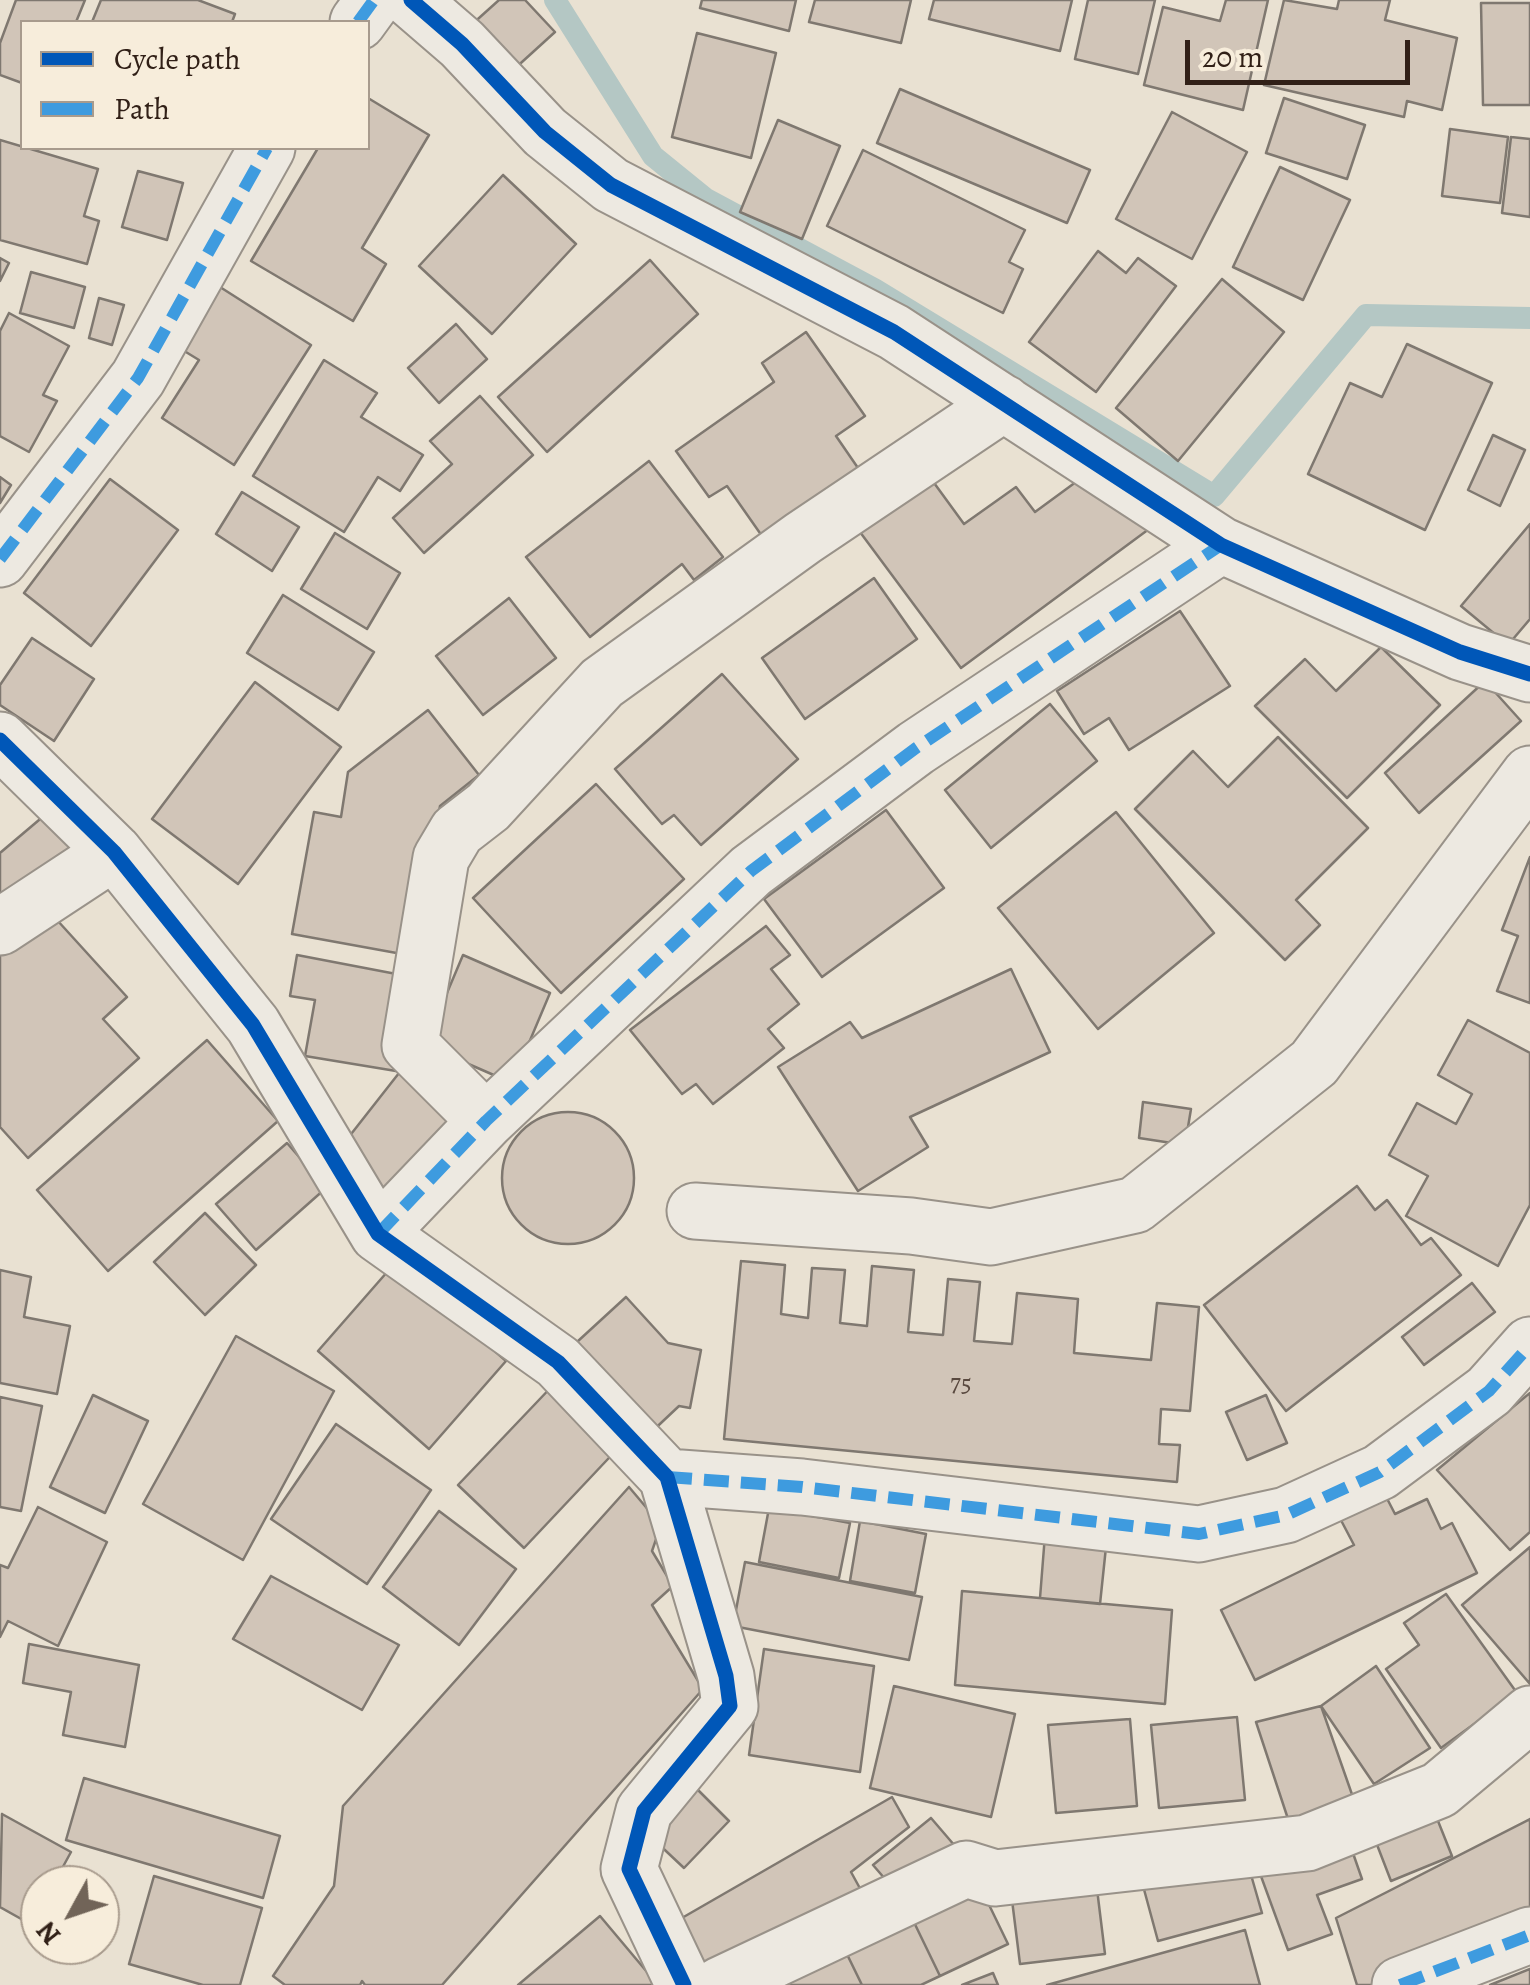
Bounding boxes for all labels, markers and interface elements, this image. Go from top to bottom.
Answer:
legend [20,20,370,150]
scale bar [1190,20,1415,82]
text: 20 m [1202,37,1263,77]
text: Cycle path [114,39,241,79]
text: Path [114,89,170,129]
house number: 75 [950,1370,972,1400]
north arrow [20,1865,120,1965]
text: N [27,1913,70,1953]

